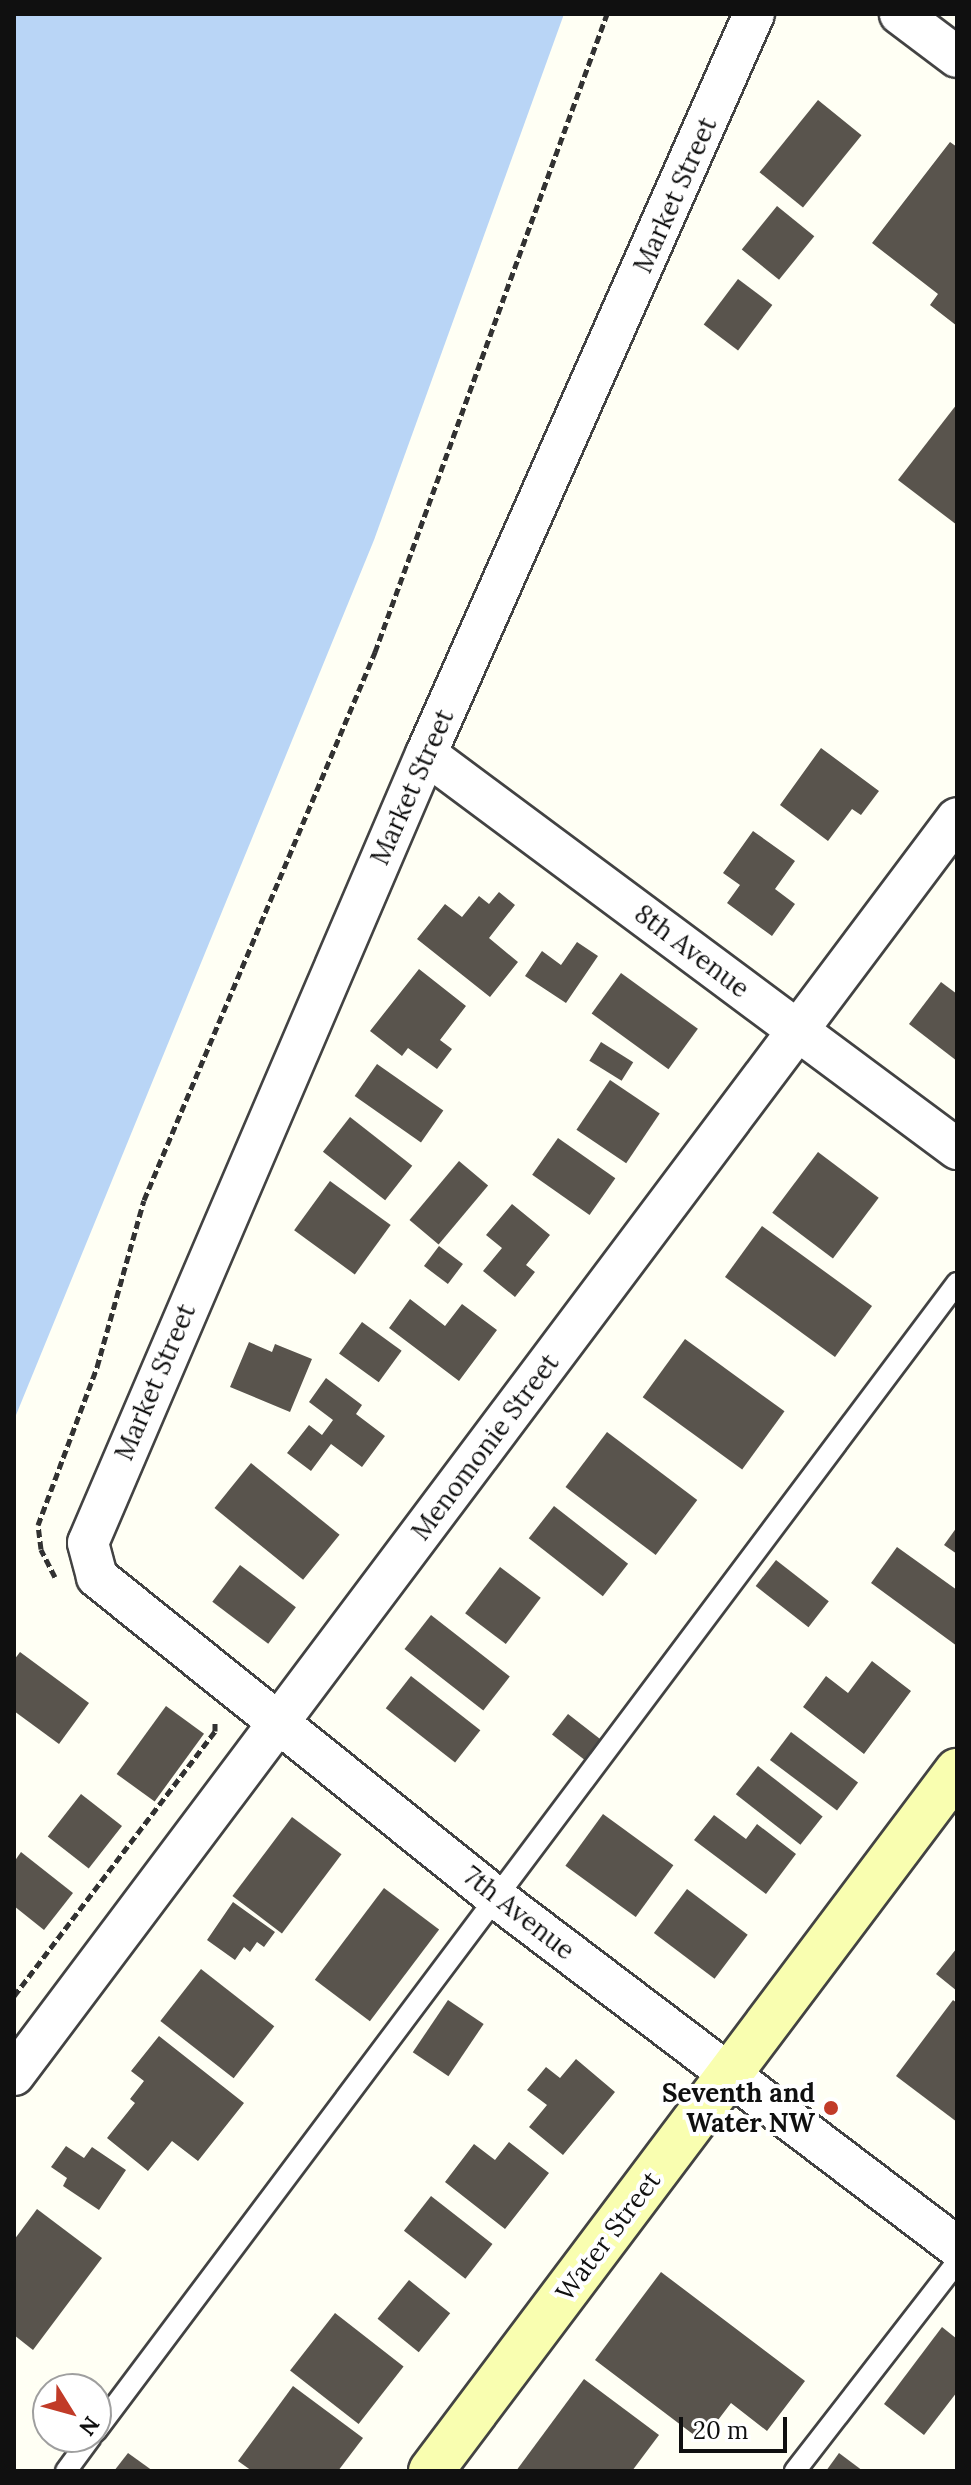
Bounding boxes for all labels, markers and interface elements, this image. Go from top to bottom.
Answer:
street label: Market Street [627,112,723,278]
street label: Market Street [364,704,460,870]
street label: 8th Avenue [629,898,755,1004]
street label: Market Street [108,1299,202,1465]
street label: Menomonie Street [405,1348,565,1546]
street label: 7th Avenue [457,1860,581,1966]
place label: Seventh and Water NW [662,2077,815,2138]
marker: Seventh and Water NW [822,2099,840,2117]
street label: Water Street [549,2165,667,2307]
north arrow [32,2373,112,2453]
scale bar [683,2401,791,2451]
text: N [73,2411,106,2441]
text: 20 m [693,2415,749,2446]

